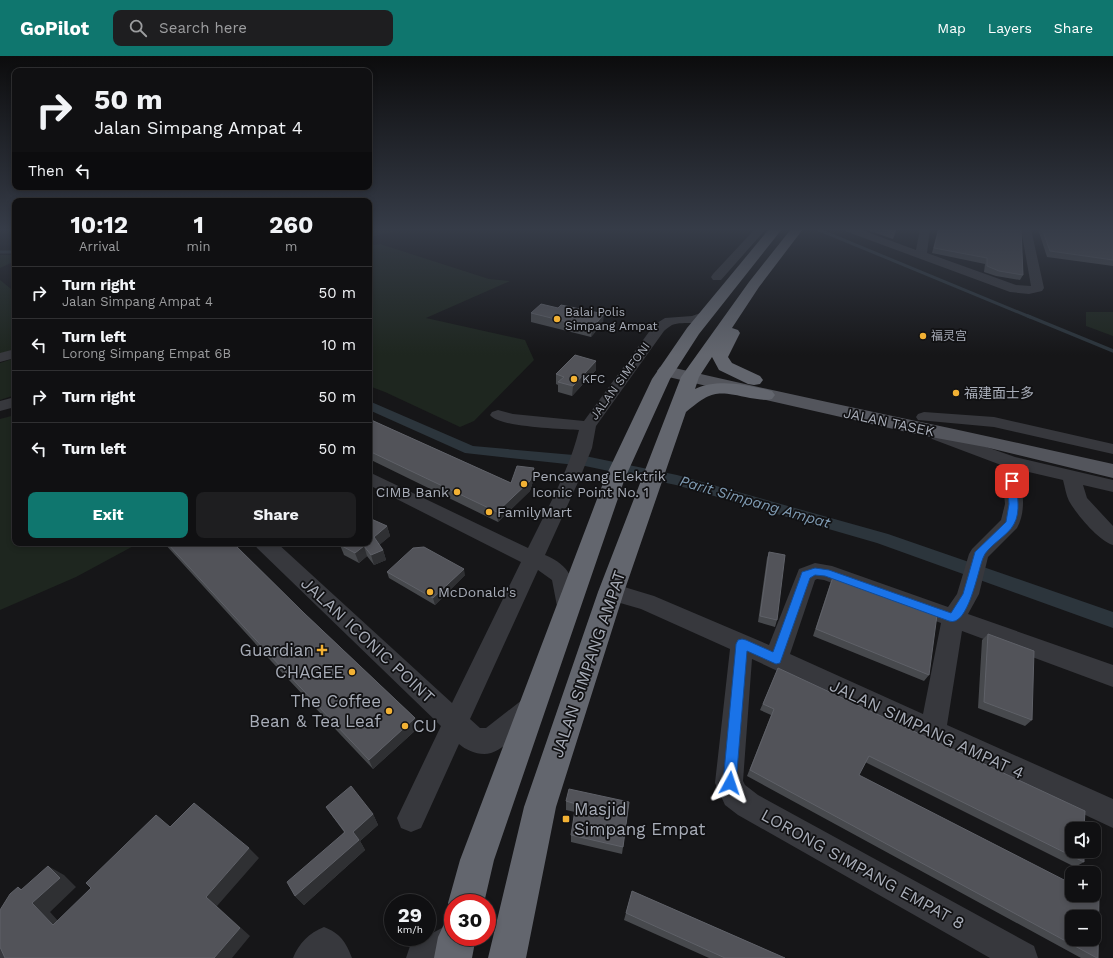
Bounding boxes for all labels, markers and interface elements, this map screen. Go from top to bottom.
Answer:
search box [113,10,393,46]
text: GoPilot [20,17,89,40]
icon: search [127,17,149,39]
text: Search here [159,19,247,37]
text: Map [937,20,966,36]
text: Layers [988,20,1032,36]
text: Share [1054,20,1093,36]
text: 50 m [94,83,163,116]
icon: right [28,84,80,136]
text: Jalan Simpang Ampat 4 [94,117,303,138]
icon: left [72,160,94,182]
text: Then [28,162,64,180]
text: 10:12 [70,211,128,239]
text: 1 [193,211,204,239]
text: 260 [269,211,314,239]
text: Arrival [79,239,120,254]
text: min [187,239,211,254]
text: m [285,239,297,254]
text: Turn right [62,276,135,294]
icon: right [28,282,50,304]
text: 50 m [319,284,356,302]
text: Jalan Simpang Ampat 4 [62,294,213,309]
place label: Balai Polis Simpang Ampat [565,305,657,333]
marker: Balai Polis Simpang Ampat [552,314,562,324]
text: Turn left [62,328,126,346]
place label: 福灵宫 [931,329,967,343]
marker: 福灵宫 [918,331,928,341]
icon: left [28,334,50,356]
text: 10 m [321,336,356,354]
street label: JALAN SIMFONI [587,339,653,423]
text: Lorong Simpang Empat 6B [62,346,231,361]
place label: KFC [582,372,605,386]
marker: KFC [569,374,579,384]
place label: 福建面士多 [964,385,1034,401]
icon: right [28,386,50,408]
text: Turn right [62,388,135,406]
text: 50 m [319,388,356,406]
marker: 福建面士多 [951,388,961,398]
street label: JALAN TASEK [842,405,936,439]
icon: left [28,438,50,460]
text: Turn left [62,440,126,458]
text: 50 m [319,440,356,458]
pin [995,464,1029,498]
place label: Pencawang Elektrik Iconic Point No. 1 [532,468,666,500]
icon: arrive [1001,470,1023,492]
water label: Parit Simpang Ampat [678,472,833,532]
marker: Pencawang Elektrik Iconic Point No. 1 [519,479,529,489]
place label: CIMB Bank [376,484,449,500]
marker: CIMB Bank [452,487,462,497]
button: Exit [28,492,188,538]
button: Share [196,492,356,538]
place label: FamilyMart [497,504,572,520]
marker: FamilyMart [484,507,494,517]
street label: JALAN SIMPANG AMPAT [547,568,629,760]
street label: JALAN ICONIC POINT [297,573,439,707]
place label: McDonald's [438,584,516,600]
marker: McDonald's [425,587,435,597]
place label: Guardian [240,640,314,660]
marker: Guardian [317,645,327,655]
place label: CHAGEE [275,662,344,682]
marker: CHAGEE [347,667,357,677]
street label: JALAN SIMPANG AMPAT 4 [827,675,1027,783]
place label: The Coffee Bean & Tea Leaf [249,691,381,731]
marker: The Coffee Bean & Tea Leaf [384,706,394,716]
place label: CU [413,716,437,736]
marker: CU [400,721,410,731]
position arrow [709,762,751,804]
place label: Masjid Simpang Empat [574,799,705,839]
street label: LORONG SIMPANG EMPAT 8 [758,805,968,933]
marker: Masjid Simpang Empat [561,814,571,824]
map controls [1065,822,1101,946]
button: sound [1065,822,1101,858]
button: + [1065,866,1101,902]
speed limit sign: 30 [444,894,496,946]
text: 29 [398,903,422,927]
button: − [1065,910,1101,946]
text: km/h [397,924,423,935]

